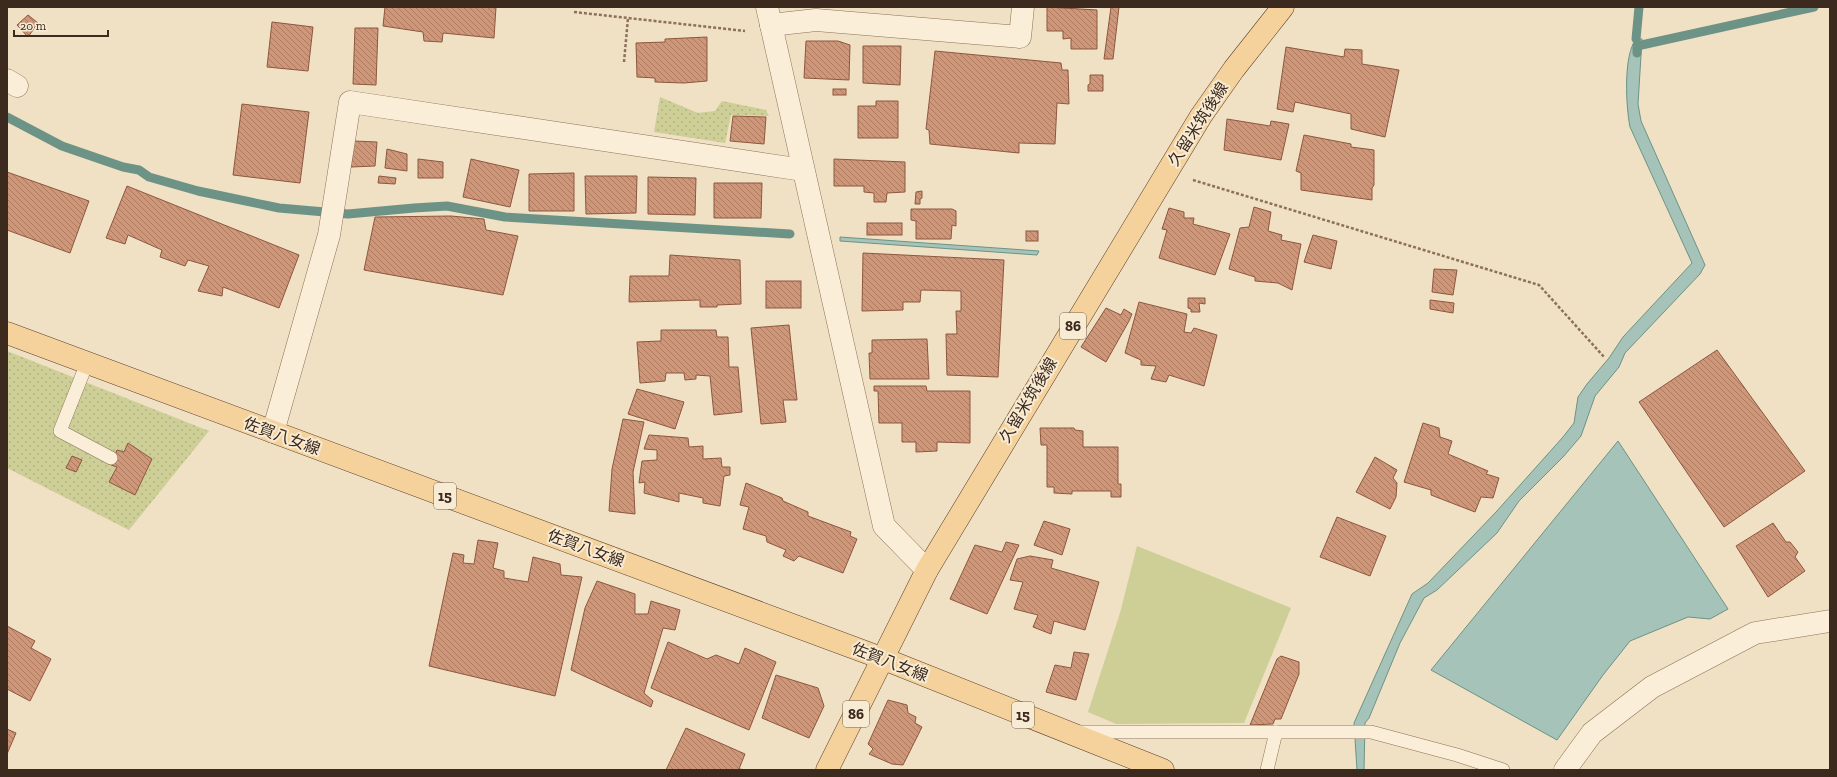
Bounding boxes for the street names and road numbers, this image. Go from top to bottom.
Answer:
street label: 久留米筑後線 [1164,79,1232,169]
road number: 86 [1060,313,1086,339]
street label: 久留米筑後線 [995,354,1061,446]
street label: 佐賀八女線 [241,413,323,459]
road number: 15 [434,483,456,509]
street label: 佐賀八女線 [545,525,627,571]
street label: 佐賀八女線 [849,639,931,685]
road number: 86 [843,701,869,727]
road number: 15 [1012,702,1034,728]

